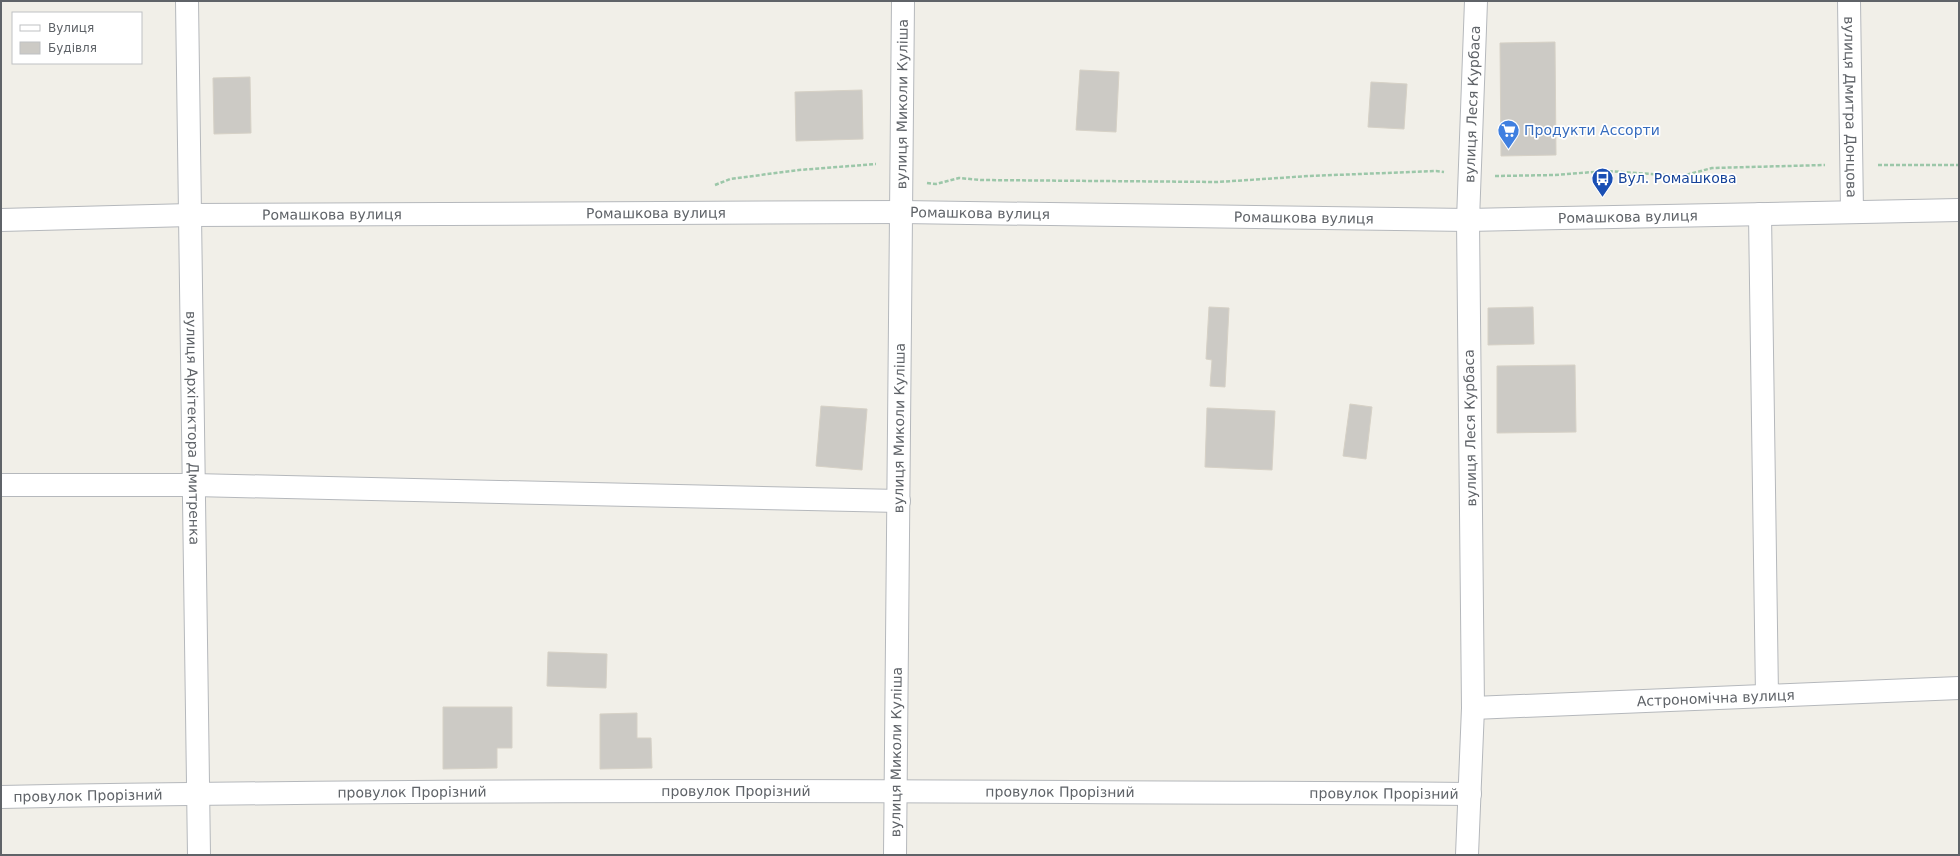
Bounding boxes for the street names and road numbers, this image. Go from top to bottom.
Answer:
street label: вулиця Дмитра Донцова [1841,16,1860,198]
street label: вулиця Миколи Куліша [893,19,911,189]
street label: вулиця Леся Курбаса [1461,25,1483,183]
street label: Ромашкова вулиця [910,204,1050,222]
street label: Ромашкова вулиця [586,205,726,221]
street label: Ромашкова вулиця [262,206,402,223]
street label: Ромашкова вулиця [1558,207,1698,226]
street label: Ромашкова вулиця [1234,209,1374,227]
street label: вулиця Архітектора Дмитренка [183,311,203,545]
street label: вулиця Миколи Куліша [890,343,908,513]
street label: вулиця Леся Курбаса [1461,349,1479,507]
street label: вулиця Миколи Куліша [887,667,905,837]
street label: Астрономічна вулиця [1636,687,1795,709]
street label: провулок Прорізний [661,783,811,799]
street label: провулок Прорізний [985,783,1135,800]
street label: провулок Прорізний [337,784,487,801]
street label: провулок Прорізний [1309,785,1459,802]
street label: провулок Прорізний [13,786,163,805]

